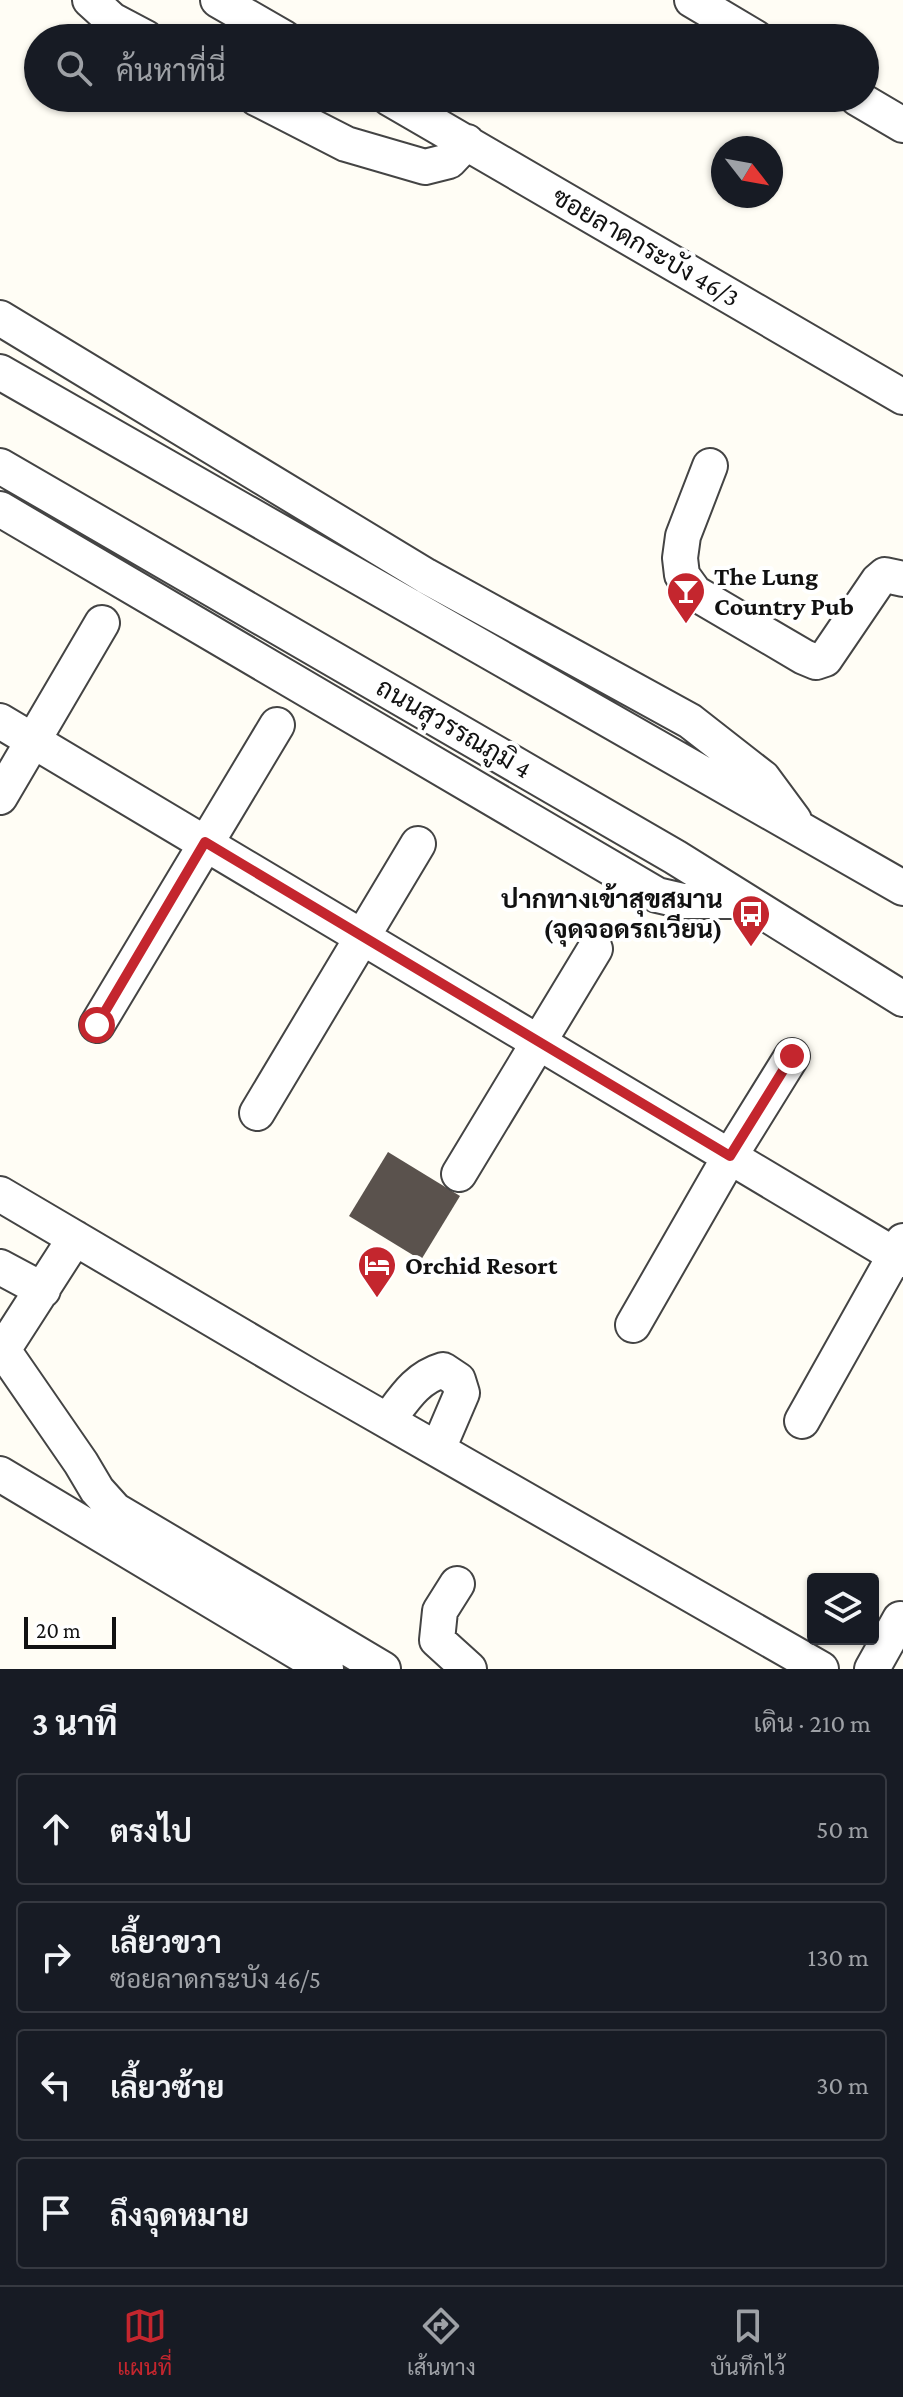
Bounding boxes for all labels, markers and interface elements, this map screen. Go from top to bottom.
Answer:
search box [24,24,879,112]
icon: search [52,46,96,90]
text: ค้นหาที่นี่ [116,54,226,87]
north arrow [711,136,783,208]
street label: ซอยลาดกระบัง 46/3 [547,180,745,313]
place label: The Lung Country Pub [714,562,854,621]
bar icon: The Lung Country Pub [665,570,707,625]
street label: ถนนสุวรรณภูมิ 4 [370,672,537,787]
place label: ปากทางเข้าสุขสมาน (จุดจอดรถเวียน) [501,882,723,947]
bus stop icon: ปากทางเข้าสุขสมาน (จุดจอดรถเวียน) [730,893,772,948]
route start [79,1007,115,1043]
route end [774,1038,810,1074]
hotel icon: Orchid Resort [356,1244,398,1299]
place label: Orchid Resort [405,1251,558,1280]
map controls [807,1573,879,1645]
button: layers [807,1573,879,1645]
scale bar [24,1613,116,1649]
text: 20 m [36,1618,81,1643]
text: 3 นาที [32,1705,118,1742]
text: เดิน · 210 m [753,1709,871,1738]
icon: ahead [34,1807,78,1851]
text: ตรงไป [110,1815,192,1848]
text: 50 m [816,1815,869,1844]
text: เลี้ยวขวา [110,1926,222,1959]
icon: right [34,1935,78,1979]
text: 130 m [808,1943,869,1972]
text: ซอยลาดกระบัง 46/5 [110,1965,321,1994]
icon: left [34,2063,78,2107]
text: เลี้ยวซ้าย [110,2071,224,2104]
text: 30 m [816,2071,869,2100]
icon: arrive [34,2191,78,2235]
text: ถึงจุดหมาย [110,2199,249,2232]
tab: แผนที่ [117,2304,172,2380]
tab: เส้นทาง [407,2304,476,2380]
tab: บันทึกไว้ [710,2304,786,2380]

